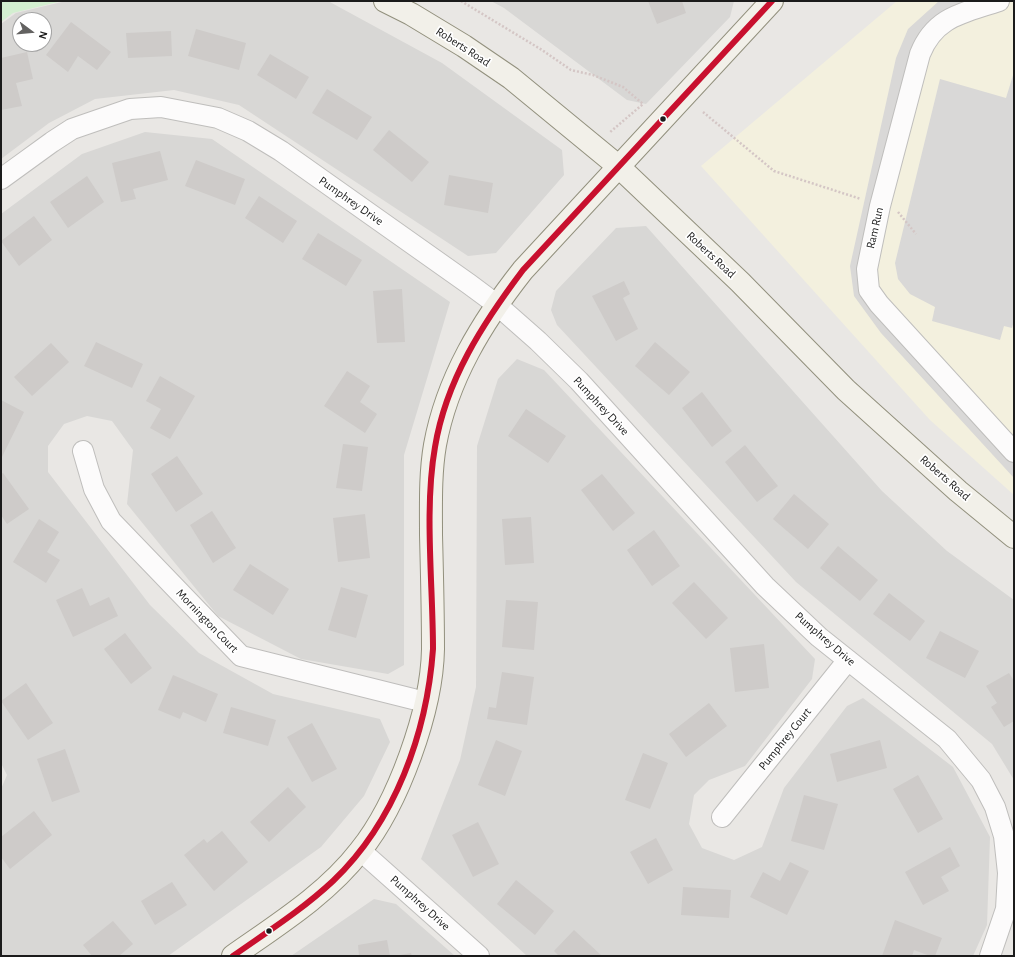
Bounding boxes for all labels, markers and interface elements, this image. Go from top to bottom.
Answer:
north arrow [12,12,52,52]
street label: Roberts Road [433,24,493,70]
text: N [37,30,49,40]
unlabelled marker [658,114,668,124]
street label: Pumphrey Drive [316,173,386,229]
street label: Ram Run [863,206,887,250]
street label: Roberts Road [683,229,739,281]
street label: Pumphrey Drive [570,374,632,438]
street label: Roberts Road [917,452,973,504]
street label: Mornington Court [173,586,241,656]
street label: Pumphrey Drive [792,609,858,669]
street label: Pumphrey Court [755,705,815,773]
street label: Pumphrey Drive [387,872,453,934]
unlabelled marker [264,926,274,936]

